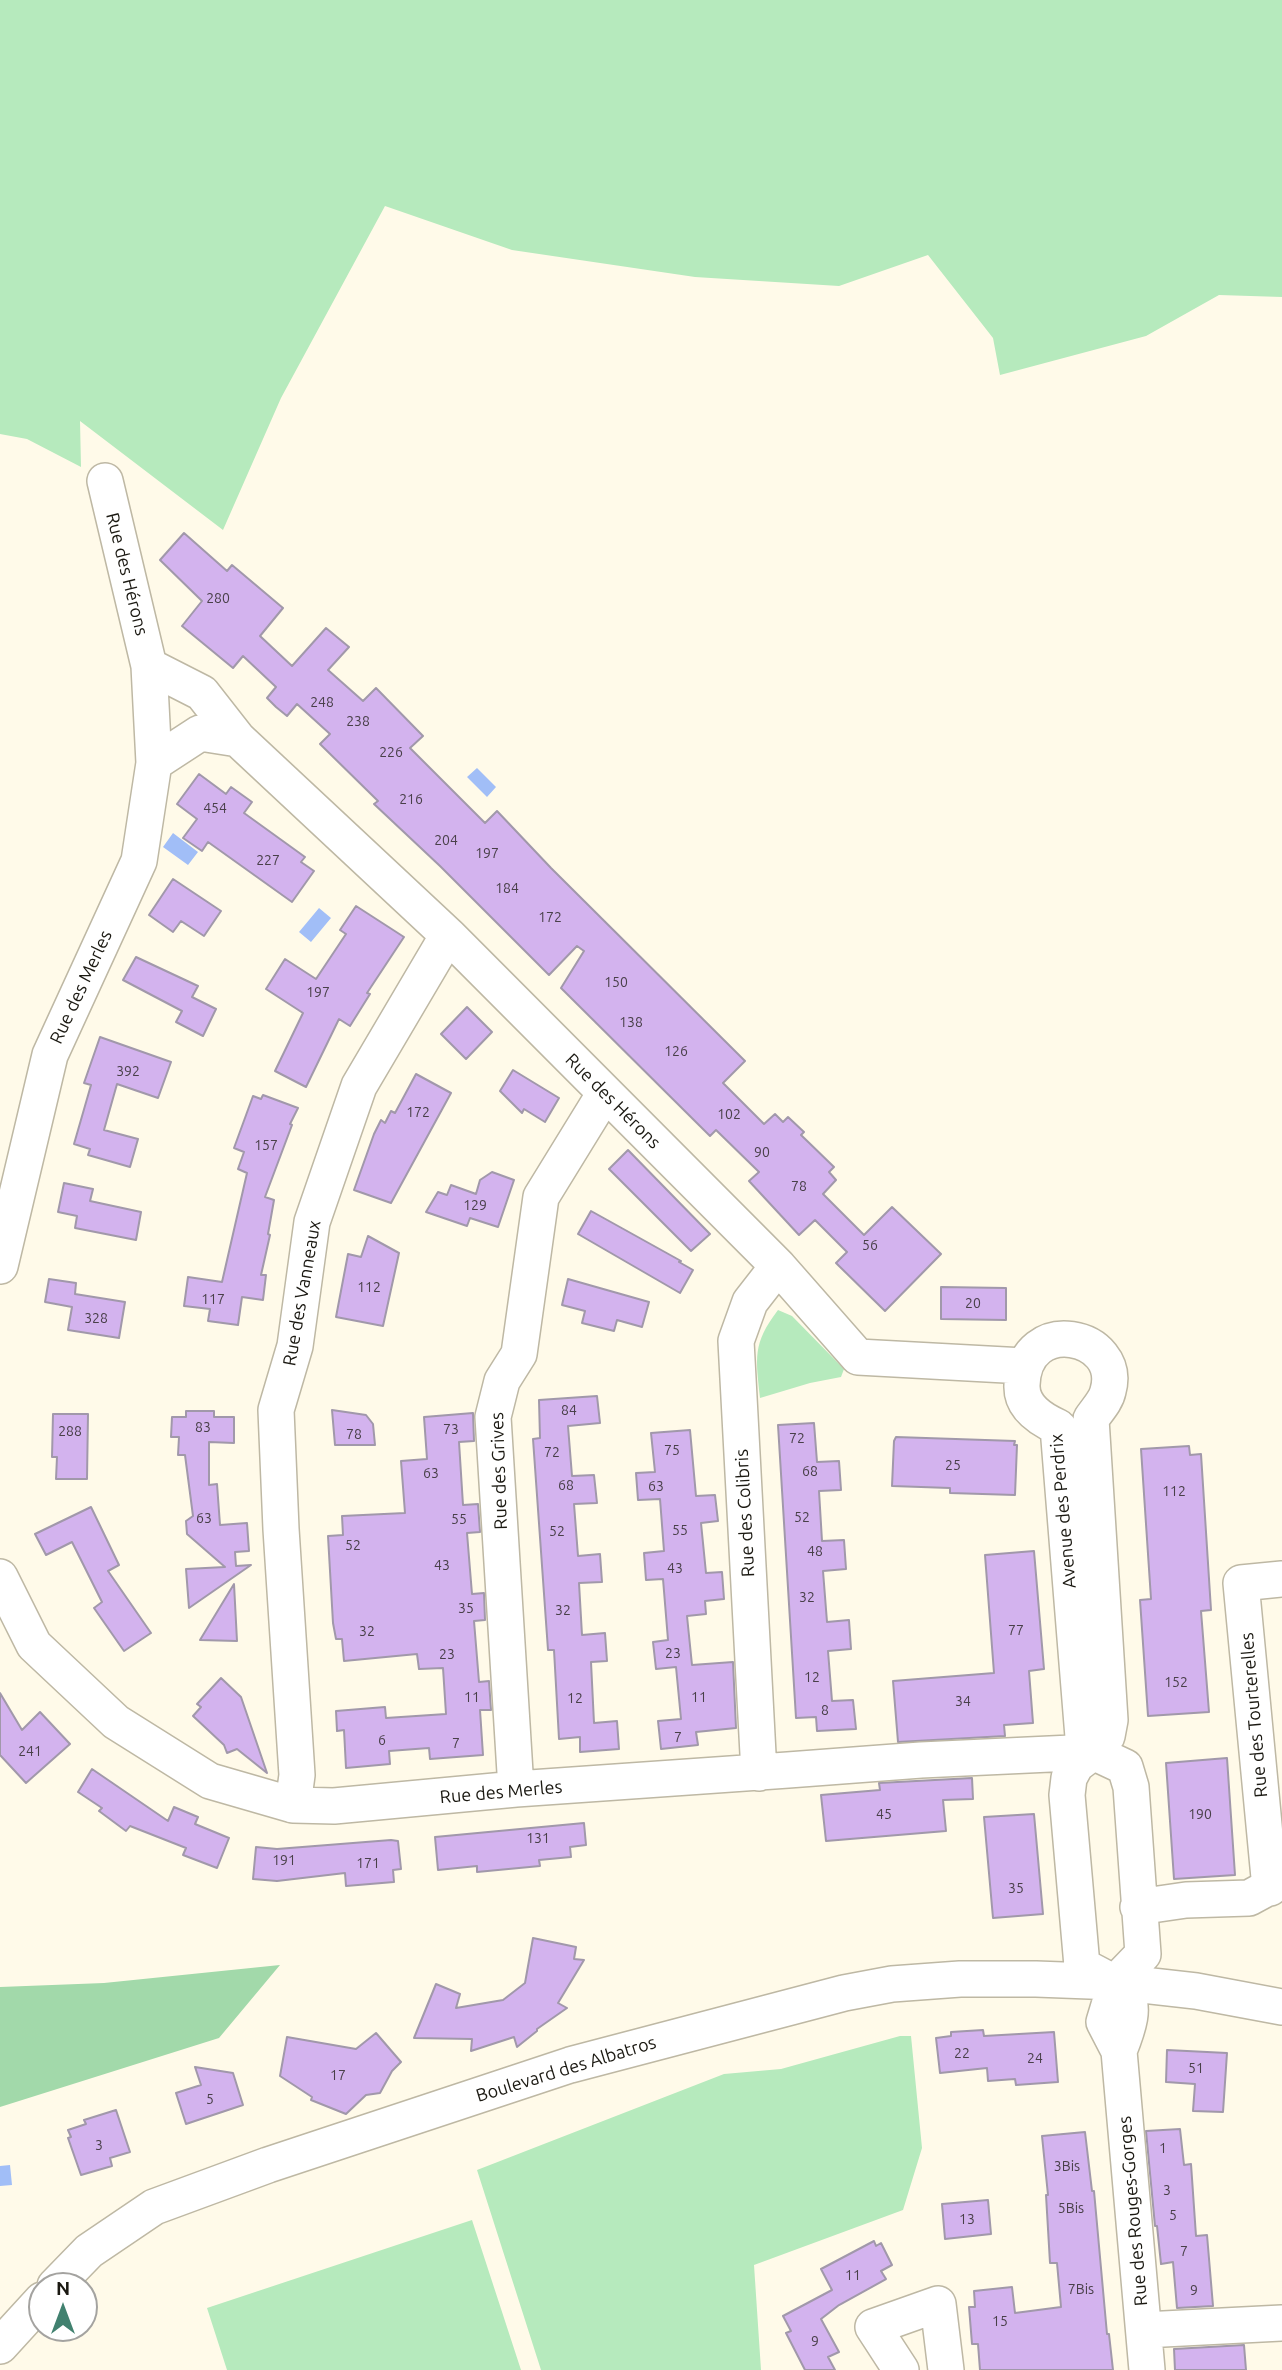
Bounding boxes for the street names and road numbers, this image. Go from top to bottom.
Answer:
street label: Rue des Hérons [101,510,153,638]
street label: Rue des Merles [45,927,117,1047]
street label: Rue des Hérons [561,1049,665,1153]
street label: Rue des Vanneaux [279,1219,325,1367]
street label: Rue des Grives [486,1412,512,1530]
street label: Avenue des Perdrix [1045,1433,1081,1589]
street label: Rue des Colibris [731,1448,759,1578]
street label: Rue des Tourterelles [1236,1632,1272,1798]
street label: Rue des Merles [439,1776,563,1808]
street label: Boulevard des Albatros [473,2031,659,2107]
street label: Rue des Rouges-Gorges [1114,2115,1152,2307]

